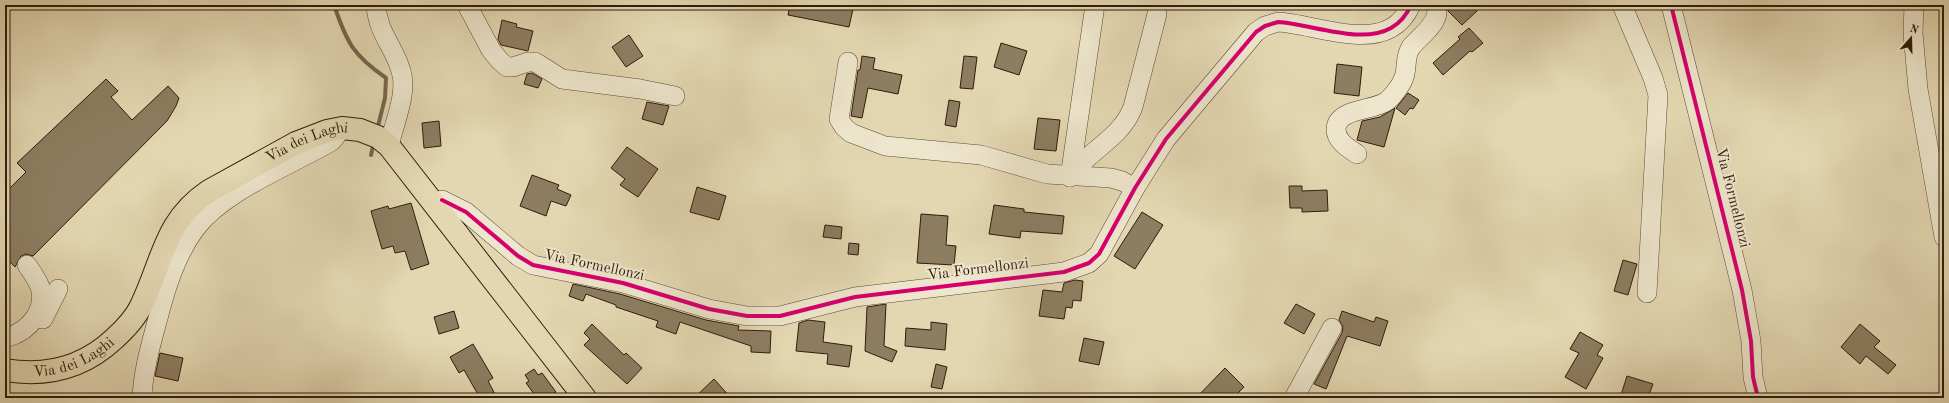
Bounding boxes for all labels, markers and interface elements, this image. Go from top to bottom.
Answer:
north arrow [1891,18,1931,58]
text: N [1908,23,1920,37]
street label: Via dei Laghi [264,120,349,165]
street label: Via Formellonzi [1712,147,1752,249]
street label: Via Formellonzi [542,248,646,284]
street label: Via Formellonzi [926,256,1030,284]
street label: Via dei Laghi [33,335,117,380]

